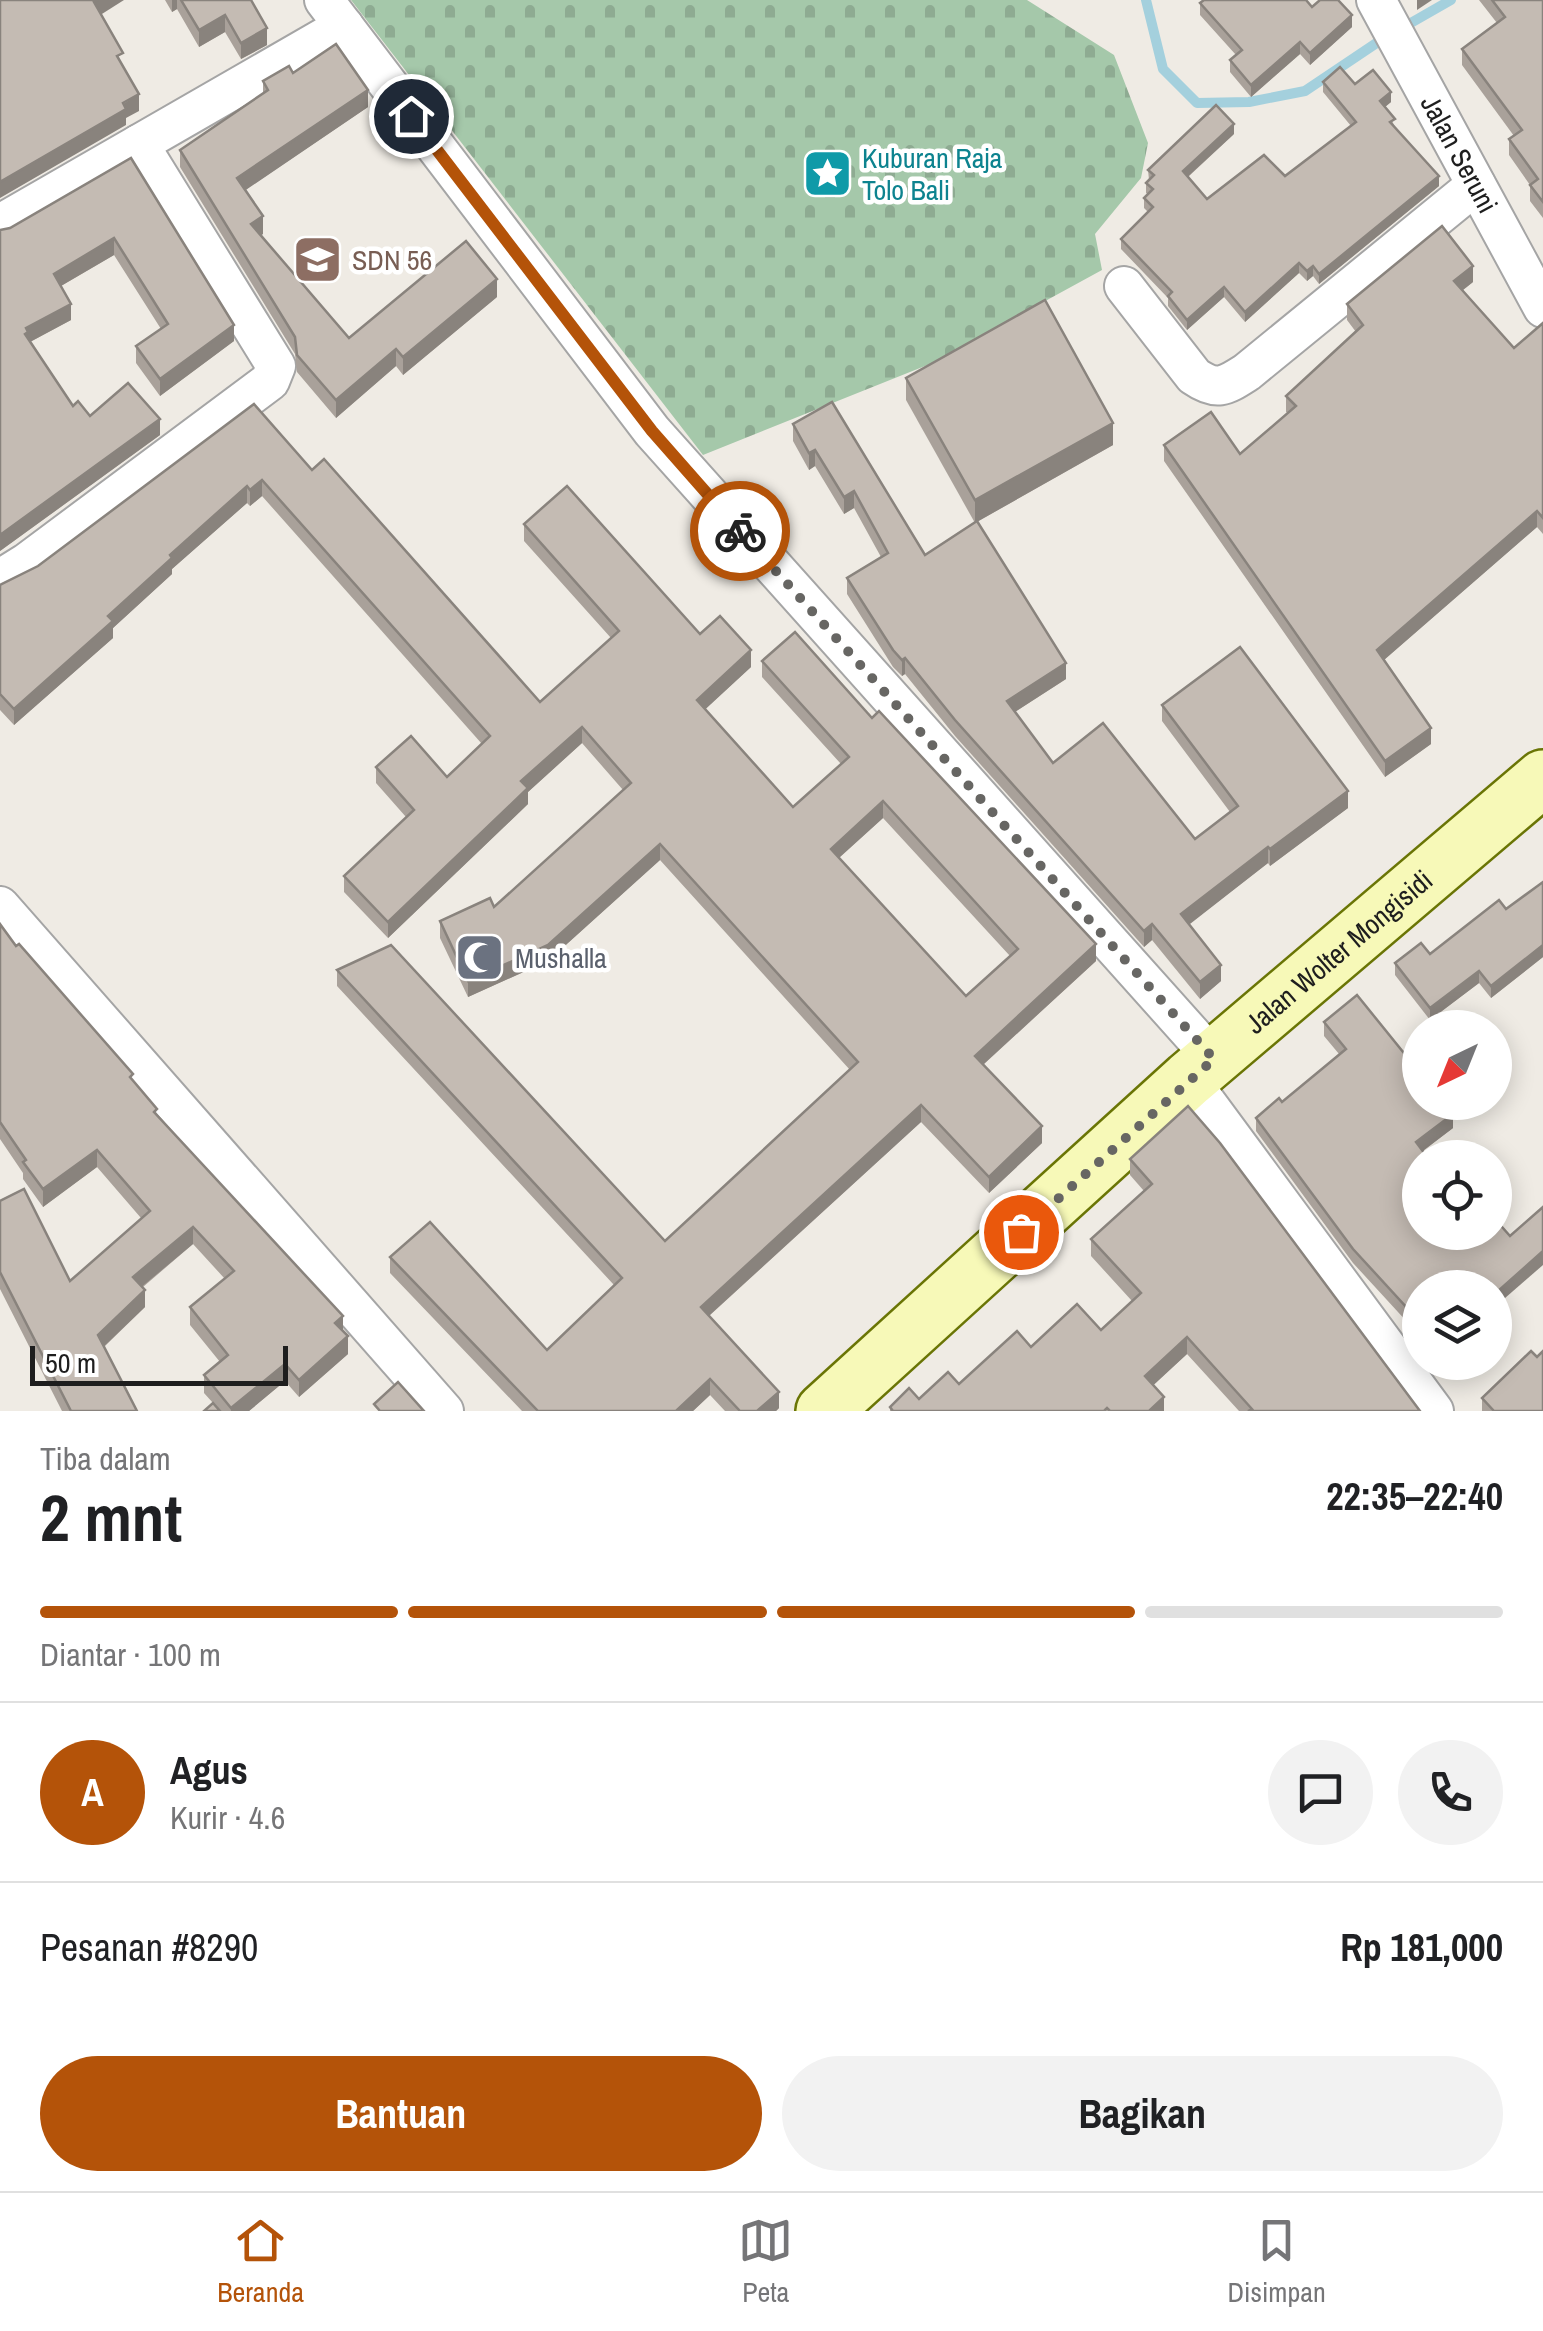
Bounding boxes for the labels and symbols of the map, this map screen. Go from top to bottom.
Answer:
pin [369,74,454,159]
street label: Jalan Seruni [1412,88,1507,220]
place label: Kuburan Raja Tolo Bali [862,139,1003,209]
place icon: Kuburan Raja Tolo Bali [801,148,853,200]
school or university icon: SDN 56 [291,234,343,286]
place label: SDN 56 [352,241,432,279]
courier [690,481,790,581]
street label: Jalan Wolter Mongisidi [1237,861,1440,1042]
mosque icon: Mushalla [454,932,506,984]
place label: Mushalla [515,939,607,977]
north arrow [1402,1010,1512,1120]
pin [979,1190,1064,1275]
scale bar [30,1341,288,1386]

